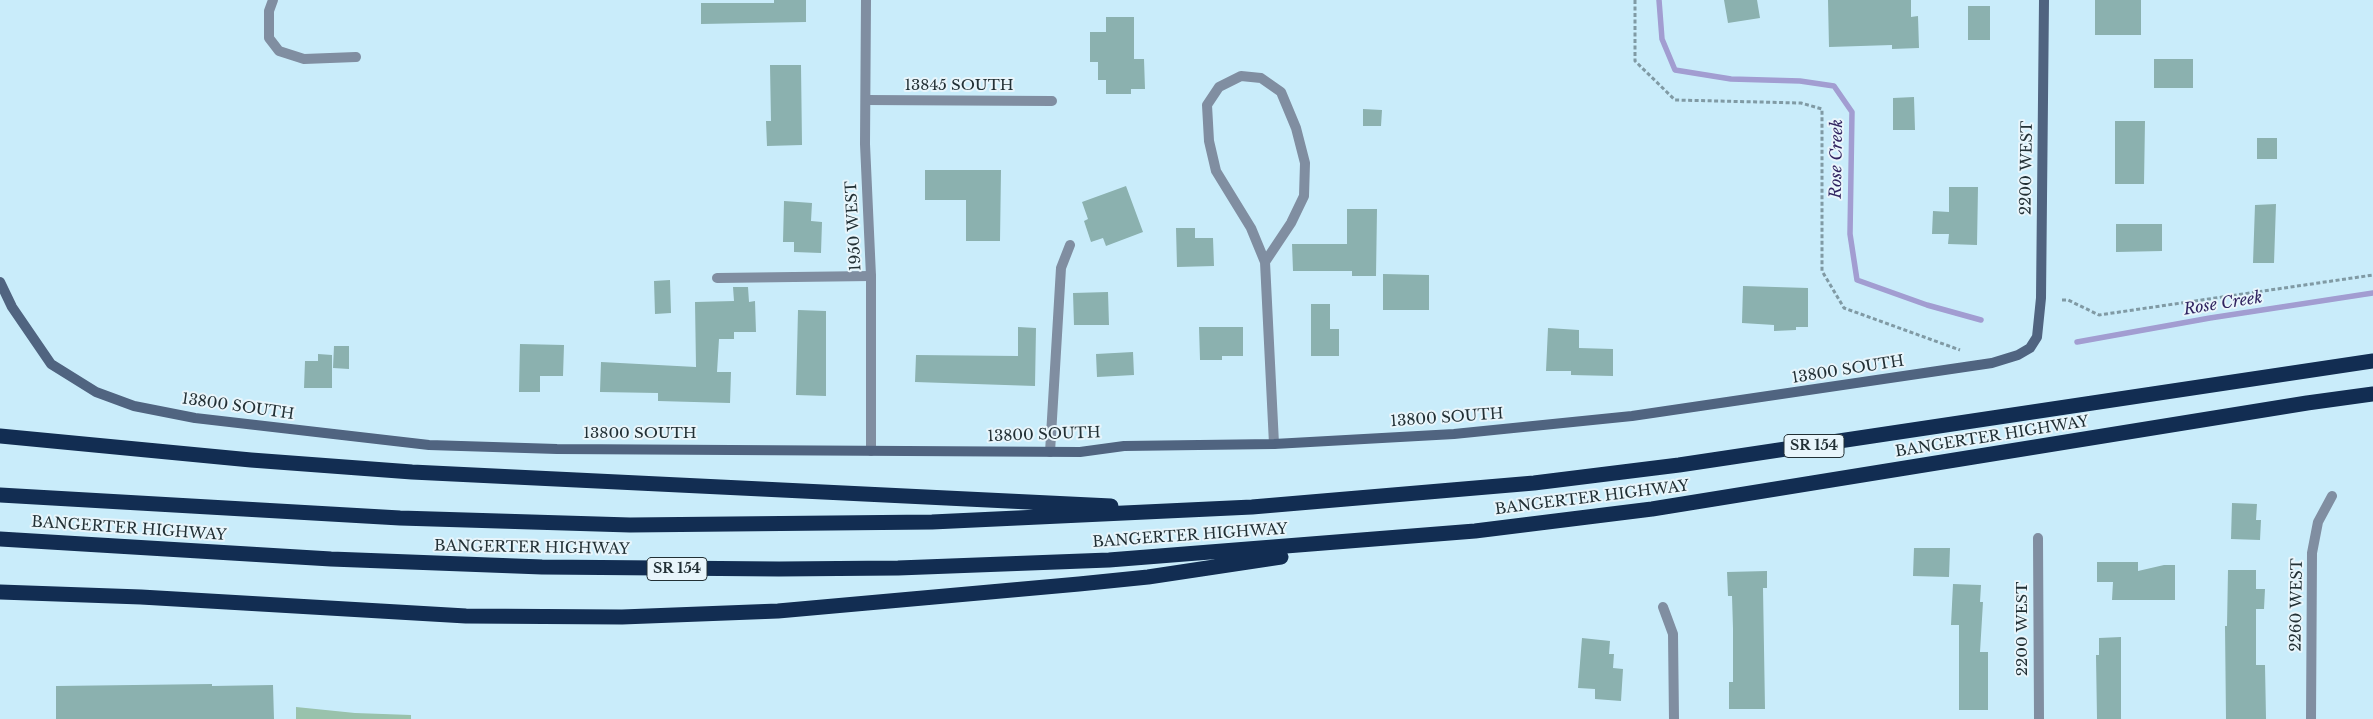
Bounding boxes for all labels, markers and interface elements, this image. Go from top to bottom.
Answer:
street label: 13845 SOUTH [904,77,1014,95]
water label: Rose Creek [1827,119,1847,199]
street label: 2200 WEST [2017,121,2037,215]
street label: 1950 WEST [843,181,865,271]
water label: Rose Creek [2182,288,2264,320]
street label: 13800 SOUTH [1791,352,1905,388]
street label: 13800 SOUTH [181,390,295,424]
street label: 13800 SOUTH [1390,405,1504,431]
street label: BANGERTER HIGHWAY [1894,413,2090,461]
street label: 13800 SOUTH [987,424,1101,446]
street label: 13800 SOUTH [583,425,697,443]
road number: SR 154 [1784,434,1844,458]
street label: BANGERTER HIGHWAY [1494,477,1690,519]
street label: BANGERTER HIGHWAY [31,513,227,545]
street label: BANGERTER HIGHWAY [1092,520,1288,552]
street label: BANGERTER HIGHWAY [434,537,630,559]
road number: SR 154 [647,558,707,580]
street label: 2260 WEST [2287,558,2307,652]
street label: 2200 WEST [2014,582,2032,676]

